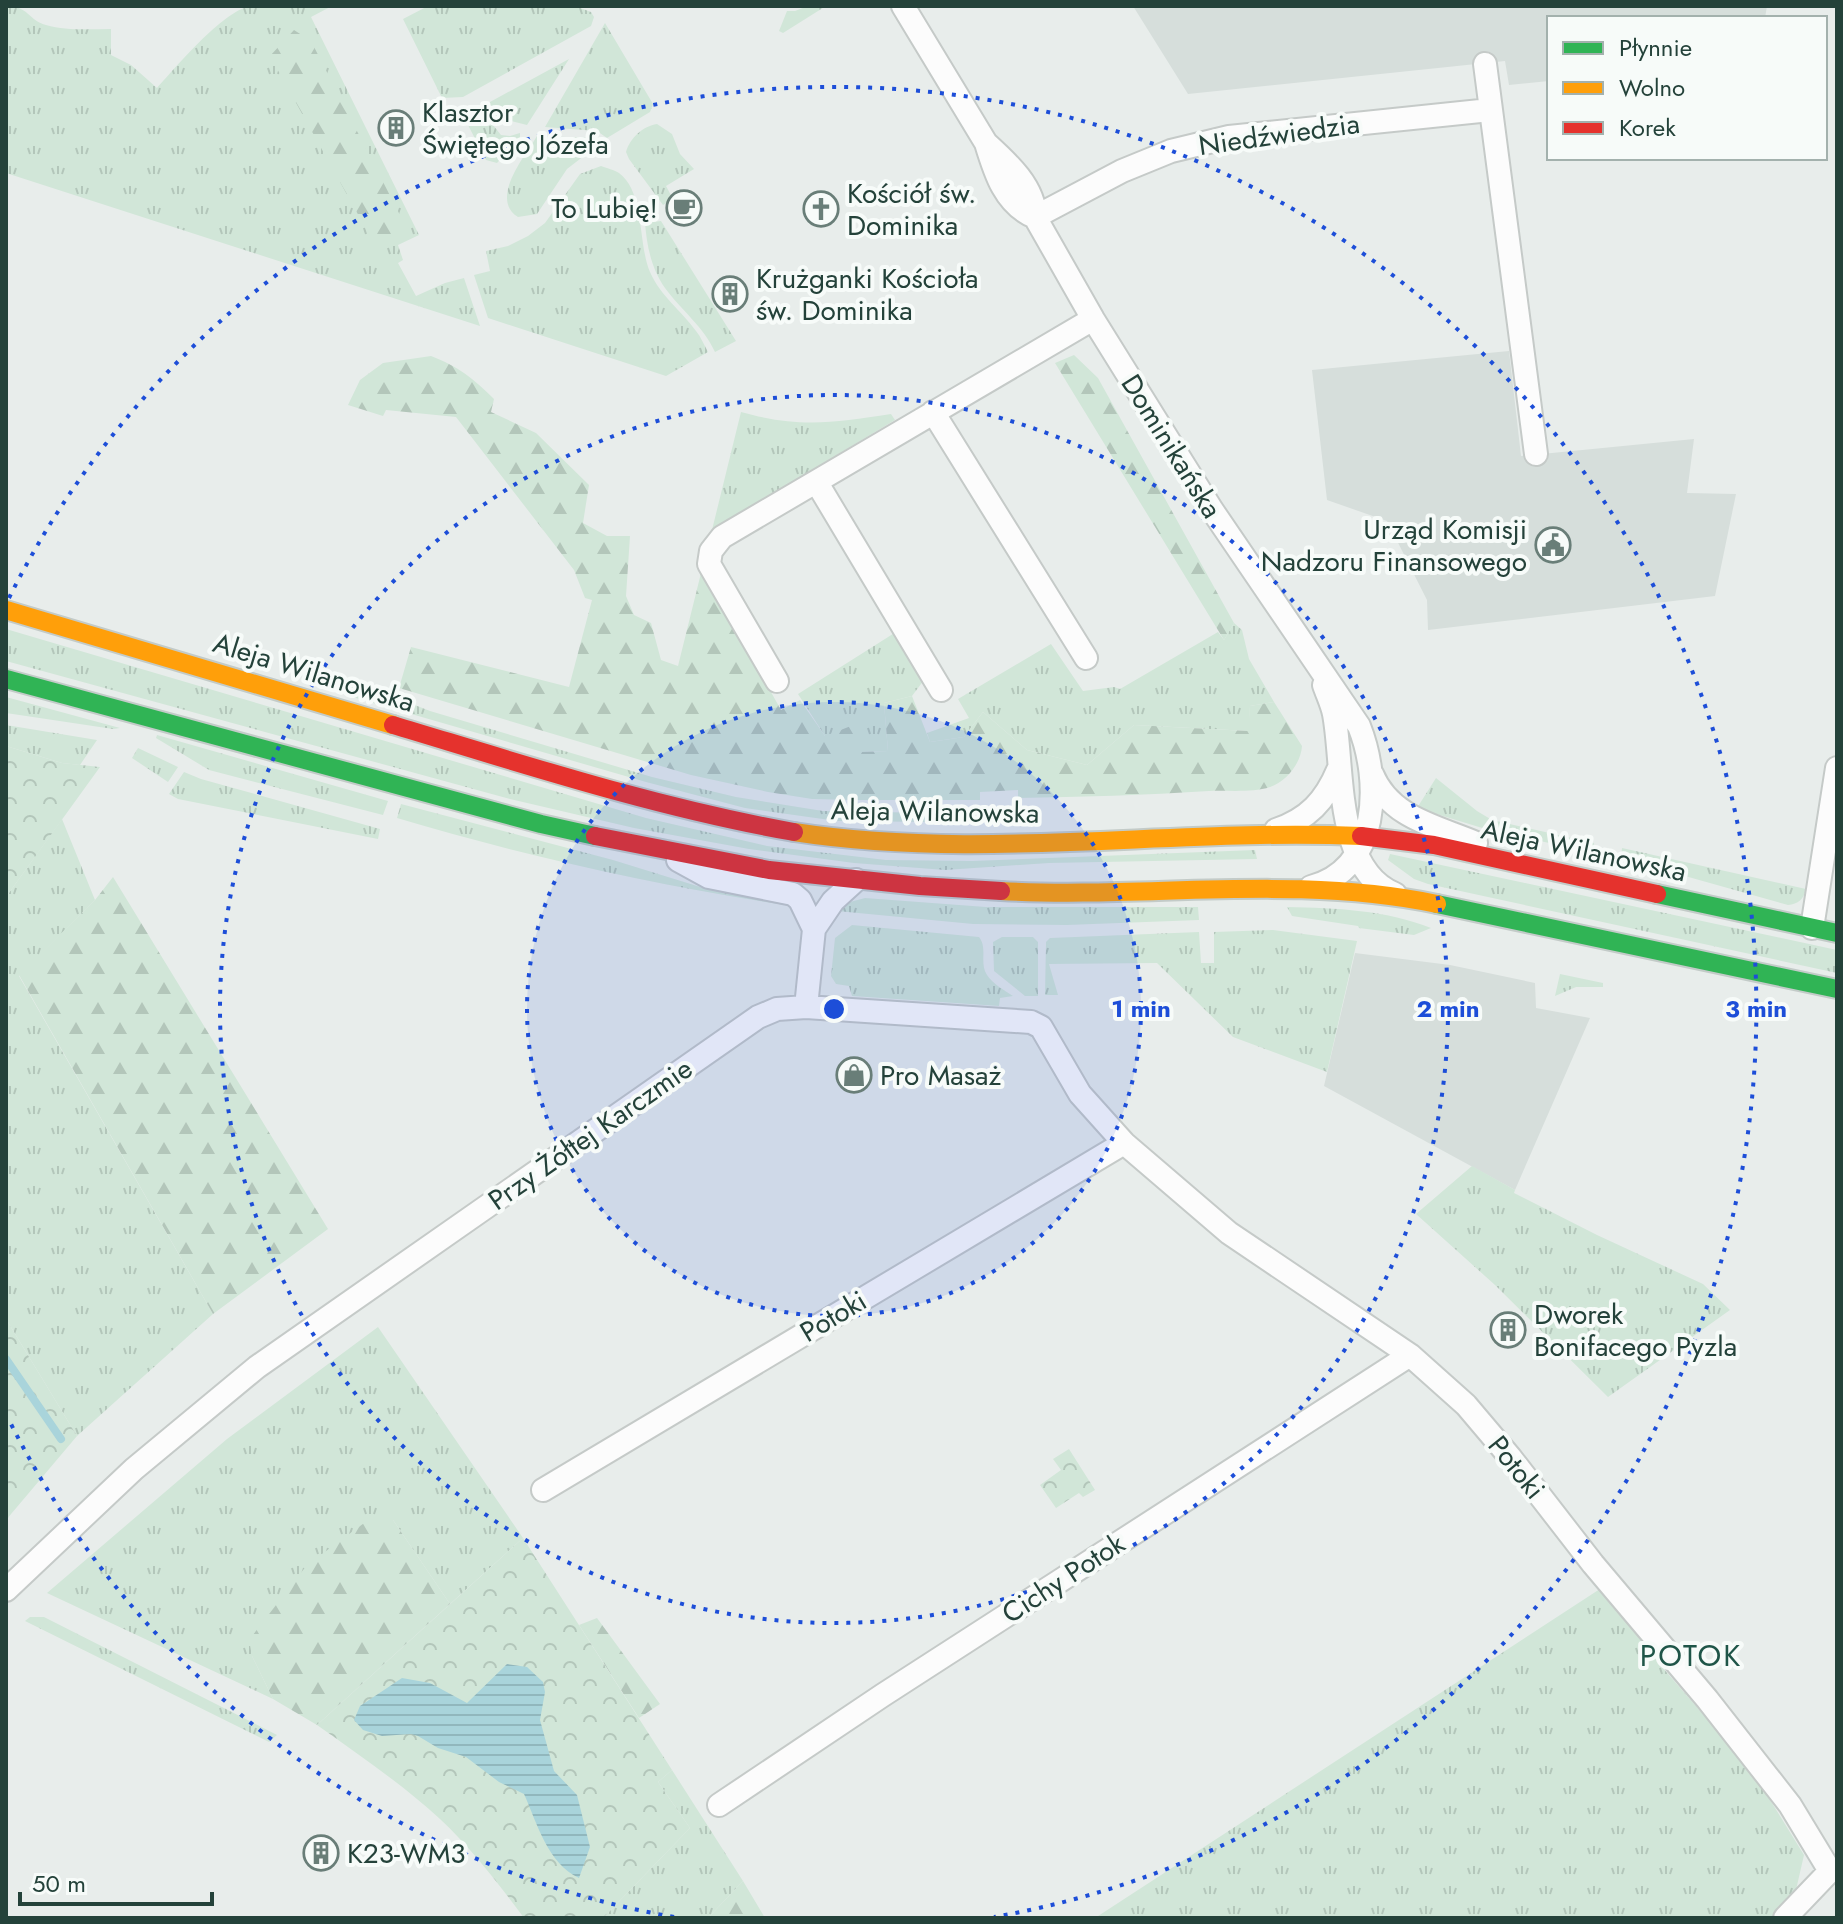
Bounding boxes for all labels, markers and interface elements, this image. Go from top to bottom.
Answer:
legend [1547,16,1827,160]
text: Płynnie [1619,30,1692,65]
text: Wolno [1619,70,1685,105]
place label: Klasztor Świętego Józefa [422,92,609,165]
street label: Niedźwiedzia [1196,103,1362,166]
building icon: Klasztor Świętego Józefa [377,109,415,147]
text: Korek [1619,110,1676,145]
place label: Kościół św. Dominika [847,173,976,246]
place label: To Lubię! [551,188,658,229]
cafe icon: To Lubię! [665,189,703,227]
church icon: Kościół św. Dominika [802,190,840,228]
place label: Krużganki Kościoła św. Dominika [756,258,979,331]
building icon: Krużganki Kościoła św. Dominika [711,275,749,313]
street label: Dominikańska [1111,366,1232,526]
place label: Urząd Komisji Nadzoru Finansowego [1261,509,1527,582]
public building icon: Urząd Komisji Nadzoru Finansowego [1534,526,1572,564]
street label: Aleja Wilanowska [208,622,420,723]
street label: Aleja Wilanowska [830,789,1040,834]
street label: Aleja Wilanowska [1478,809,1690,892]
text: 1 min [1111,991,1171,1026]
text: 2 min [1416,991,1480,1026]
text: 3 min [1725,991,1787,1026]
centre of rings [820,995,848,1023]
street label: Przy Żółtej Karczmie [480,1048,701,1220]
place label: Pro Masaż [880,1055,1002,1096]
shop icon: Pro Masaż [835,1056,873,1094]
street label: Potoki [792,1280,874,1352]
place label: Dworek Bonifacego Pyzla [1534,1294,1737,1367]
building icon: Dworek Bonifacego Pyzla [1489,1311,1527,1349]
street label: Potoki [1478,1427,1555,1508]
street label: Cichy Potok [994,1523,1133,1634]
district label: POTOK [1640,1634,1742,1677]
place label: K23-WM3 [347,1833,466,1874]
building icon: K23-WM3 [302,1834,340,1872]
scale bar [20,1856,212,1906]
text: 50 m [32,1866,86,1901]

